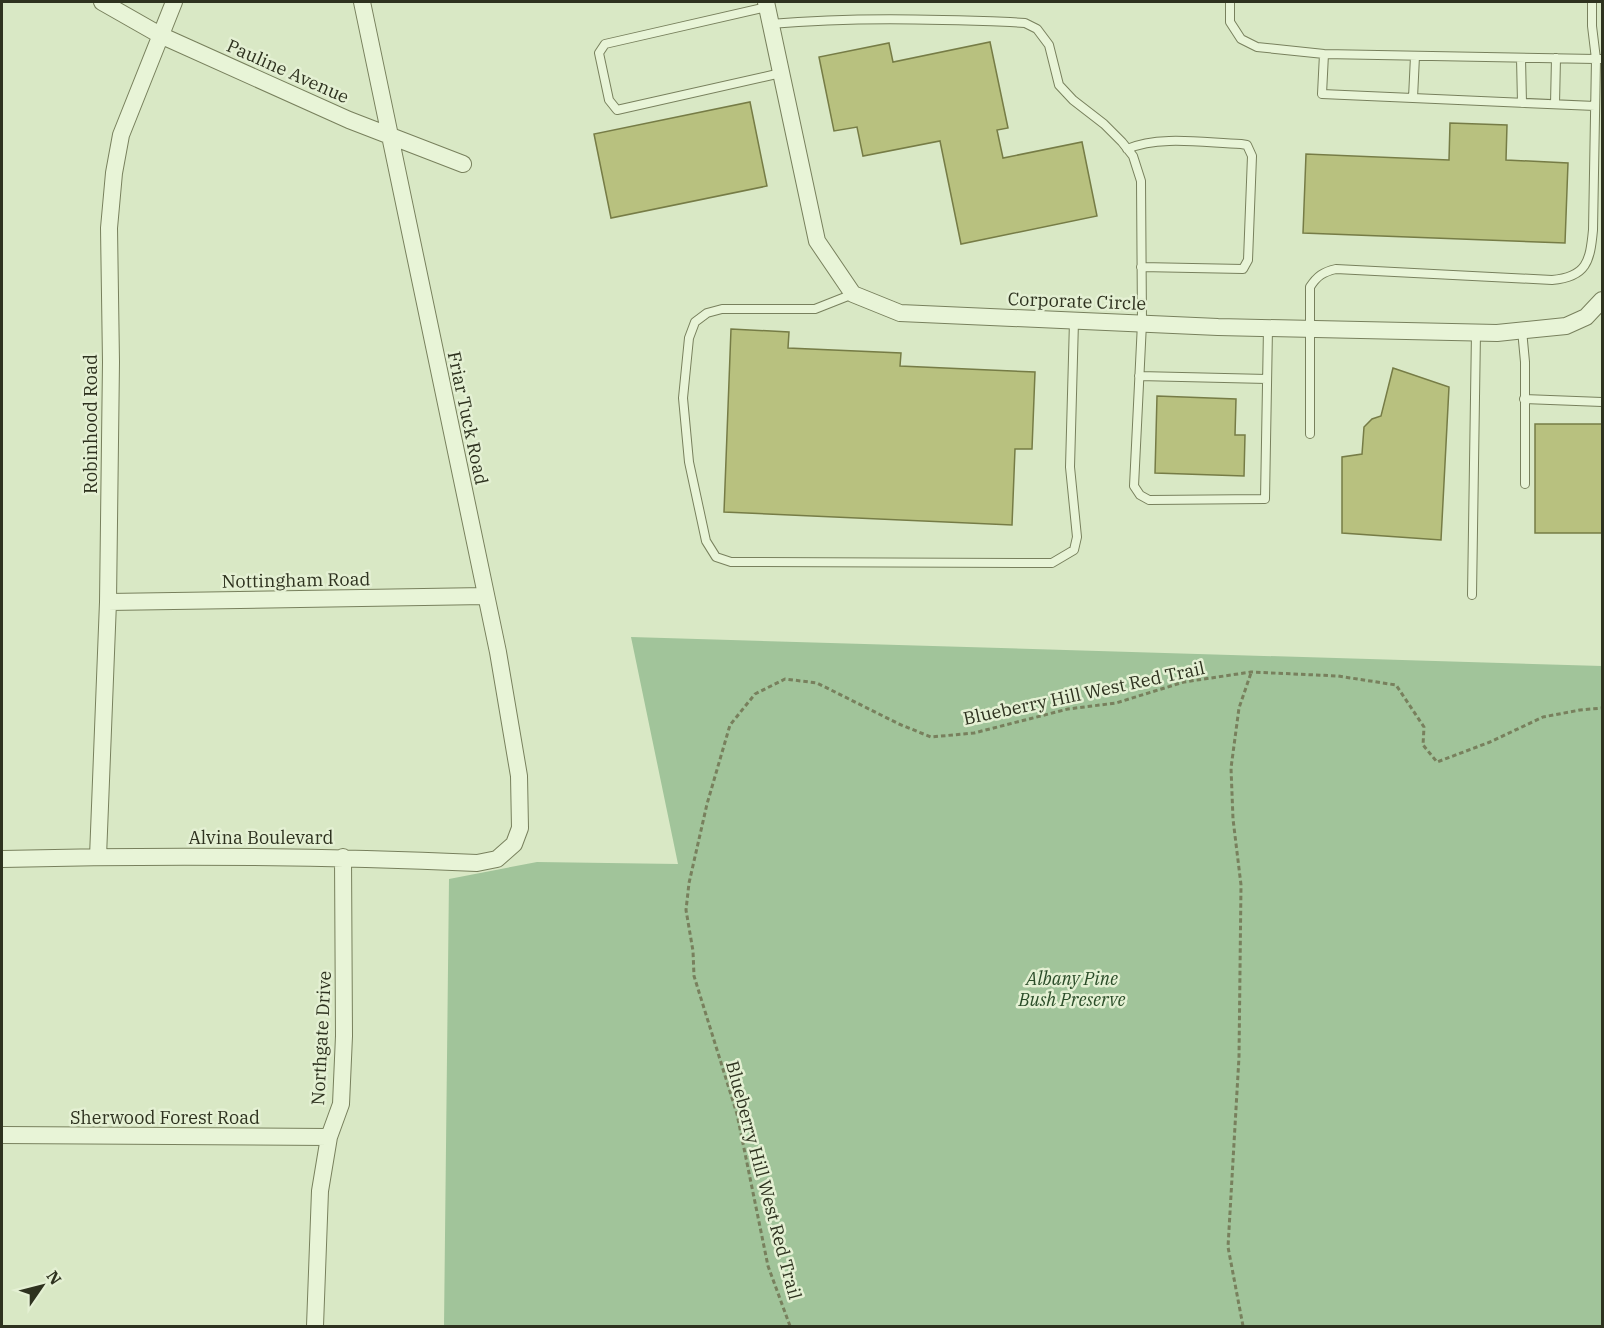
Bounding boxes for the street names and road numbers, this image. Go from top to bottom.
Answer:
street label: Pauline Avenue [223,34,353,108]
street label: Corporate Circle [1007,287,1147,315]
street label: Friar Tuck Road [443,349,493,487]
street label: Robinhood Road [79,354,102,494]
street label: Nottingham Road [221,567,371,593]
street label: Blueberry Hill West Red Trail [961,656,1207,730]
street label: Alvina Boulevard [189,826,333,849]
street label: Northgate Drive [306,970,336,1106]
street label: Blueberry Hill West Red Trail [721,1058,807,1302]
street label: Sherwood Forest Road [70,1106,260,1129]

